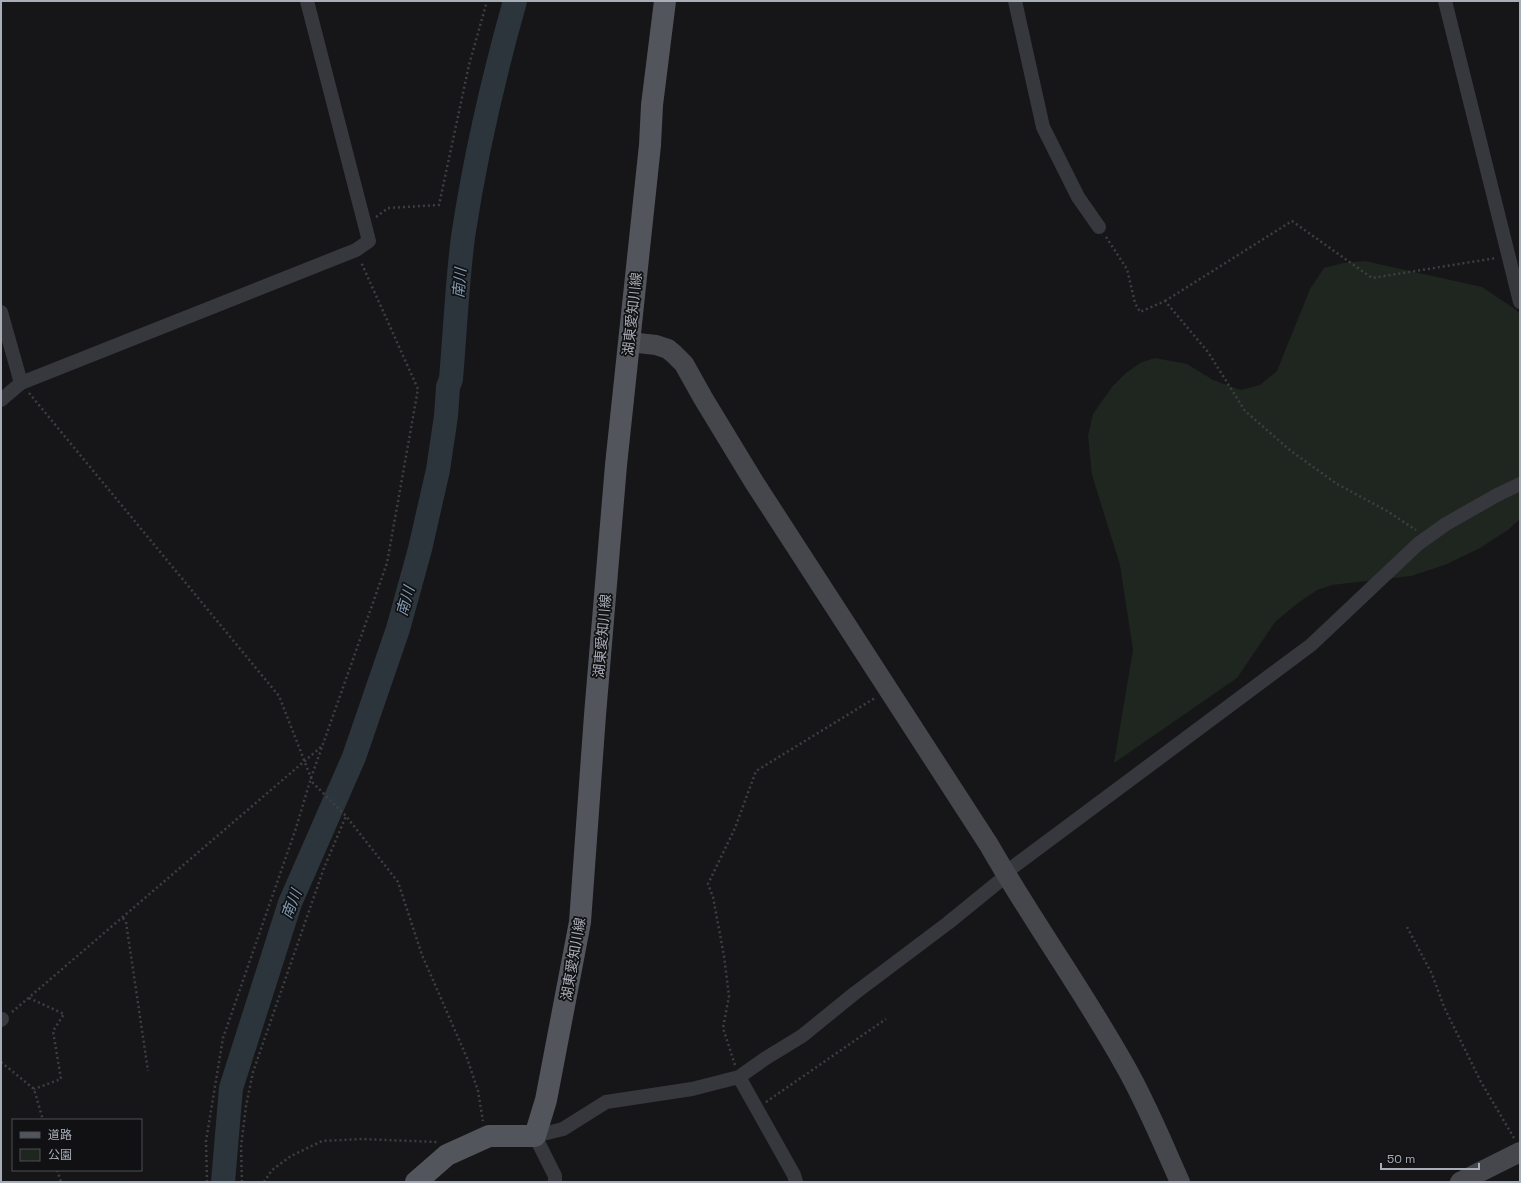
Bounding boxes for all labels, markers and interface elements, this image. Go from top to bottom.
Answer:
water label: 南川 [448,265,470,299]
street label: 湖東愛知川線 [619,271,645,357]
water label: 南川 [392,582,419,618]
street label: 湖東愛知川線 [589,593,615,679]
water label: 南川 [277,885,306,921]
street label: 湖東愛知川線 [557,916,589,1002]
legend [12,1119,142,1171]
text: 道路 [48,1127,72,1143]
scale bar [1381,1145,1479,1171]
text: 公園 [48,1147,72,1163]
text: 50 m [1387,1151,1415,1167]

